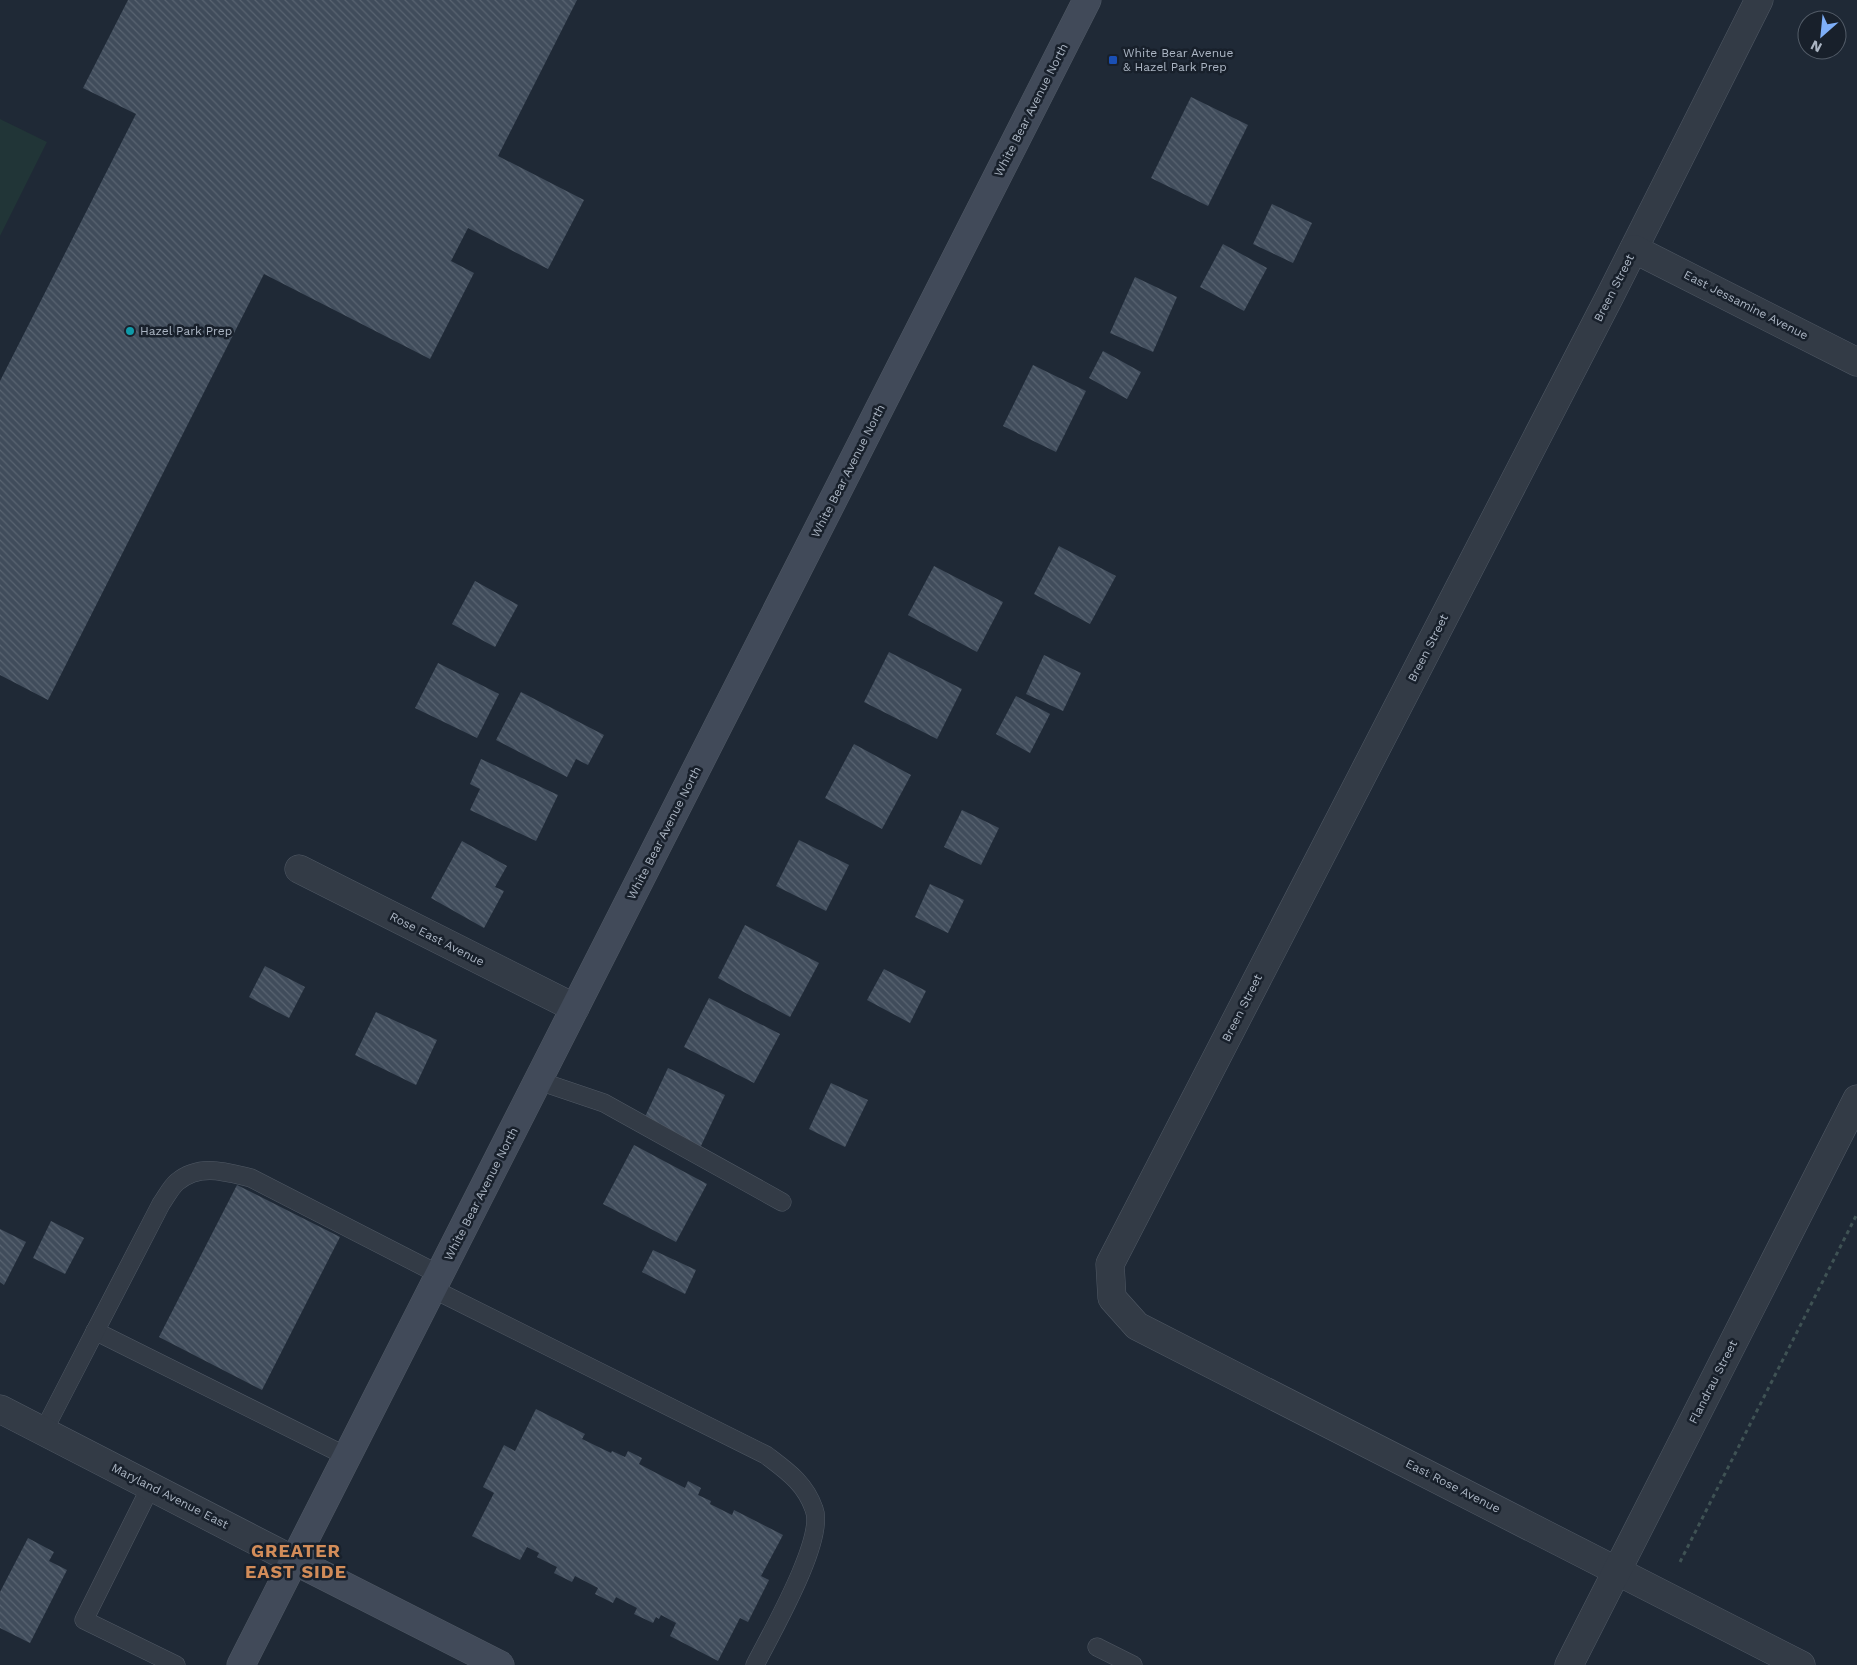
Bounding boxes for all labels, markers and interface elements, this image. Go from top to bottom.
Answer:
north arrow [1797,10,1847,60]
text: N [1808,37,1824,56]
street label: White Bear Avenue North [991,41,1071,179]
place label: White Bear Avenue & Hazel Park Prep [1123,46,1234,74]
marker: White Bear Avenue & Hazel Park Prep [1107,54,1119,66]
street label: Breen Street [1591,252,1637,324]
street label: East Jessamine Avenue [1681,268,1811,343]
place label: Hazel Park Prep [140,324,232,338]
marker: Hazel Park Prep [124,325,136,337]
street label: White Bear Avenue North [808,402,888,540]
street label: Breen Street [1405,612,1451,684]
street label: White Bear Avenue North [624,764,704,902]
street label: Rose East Avenue [387,909,487,969]
street label: Breen Street [1219,972,1265,1044]
street label: White Bear Avenue North [441,1125,521,1263]
street label: Flandrau Street [1686,1338,1740,1426]
street label: East Rose Avenue [1403,1456,1503,1516]
street label: Maryland Avenue East [109,1460,231,1532]
district label: GREATER EAST SIDE [245,1540,347,1582]

